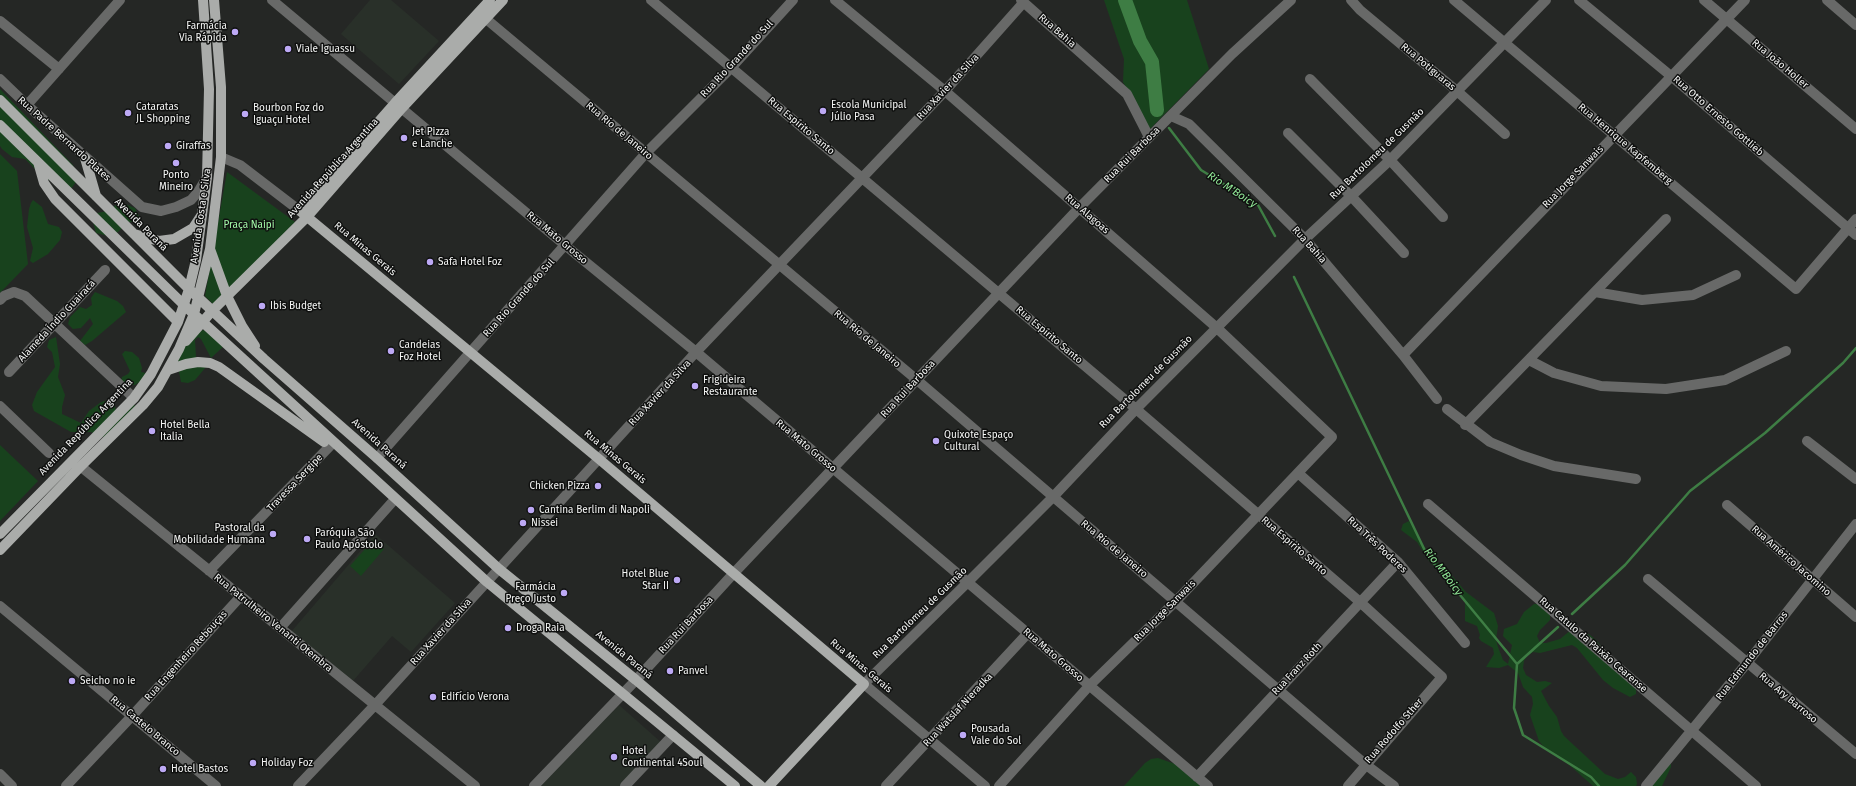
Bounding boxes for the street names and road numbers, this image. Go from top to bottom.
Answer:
street label: Rua Bahia [1036,12,1078,50]
street label: Rua Rio Grande do Sul [698,18,776,100]
street label: Rua João Holler [1749,37,1811,91]
street label: Rua Potiguaras [1398,41,1458,93]
street label: Rua Xavier da Silva [914,52,982,122]
street label: Rua Otto Ernesto Gottlieb [1670,73,1766,159]
street label: Rua Padre Bernardo Plates [15,94,113,184]
street label: Rua Espírito Santo [765,95,837,157]
street label: Rua Rio de Janeiro [583,100,655,162]
street label: Rua Henrique Kapfemberg [1575,101,1675,187]
street label: Rua Bartolomeu de Gusmão [1327,106,1427,202]
street label: Avenida República Argentina [285,116,381,220]
street label: Rua Rui Barbosa [1101,124,1163,186]
street label: Rua Jorge Sanwais [1540,143,1606,211]
street label: Avenida Costa e Silva [188,168,214,264]
street label: Rua Alagoas [1062,192,1112,236]
street label: Avenida Paraná [112,196,170,254]
street label: Rua Mato Grosso [524,209,590,267]
street label: Rua Minas Gerais [332,220,398,278]
street label: Rua Bahia [1289,224,1329,266]
street label: Rua Rio Grande do Sul [481,256,557,340]
street label: Alameda Índio Guairacá [16,278,98,364]
street label: Rua Espírito Santo [1013,304,1085,366]
street label: Rua Rio de Janeiro [831,308,903,370]
street label: Rua Bartolomeu de Gusmão [1097,333,1195,431]
street label: Rua Xavier da Silva [626,358,694,428]
street label: Rua Rui Barbosa [878,358,938,420]
street label: Avenida República Argentina [37,376,135,478]
street label: Avenida Paraná [349,416,409,472]
street label: Rua Mato Grosso [773,417,839,475]
street label: Rua Minas Gerais [582,428,648,486]
street label: Travessa Sergipe [265,452,325,514]
street label: Rua Espírito Santo [1259,514,1329,578]
street label: Rua Três Poderes [1345,514,1409,576]
street label: Rua Rio de Janeiro [1078,518,1150,580]
street label: Rua Américo Jacomino [1749,523,1833,599]
street label: Rua Bartolomeu de Gusmão [870,565,970,661]
street label: Rua Patrulheiro Venanti Otembra [211,571,335,675]
street label: Rua Jorge Sanwais [1132,578,1198,644]
street label: Rua Rui Barbosa [656,594,716,656]
street label: Rua Catulo da Paixão Cearense [1537,595,1649,695]
street label: Rua Xavier da Silva [408,596,474,668]
street label: Rua Engenheiro Rebouças [142,608,230,704]
street label: Rua Edmundo de Barros [1714,609,1790,703]
street label: Rua Mato Grosso [1020,626,1086,684]
street label: Avenida Paraná [593,628,655,682]
street label: Rua Minas Gerais [828,637,894,695]
street label: Rua Franz Roth [1270,640,1324,698]
street label: Rua Ary Barroso [1756,670,1820,726]
street label: Rua Watslaf Nieradka [921,671,995,749]
street label: Rua Castelo Branco [108,693,182,759]
street label: Rua Rodolfo Sther [1362,696,1426,766]

